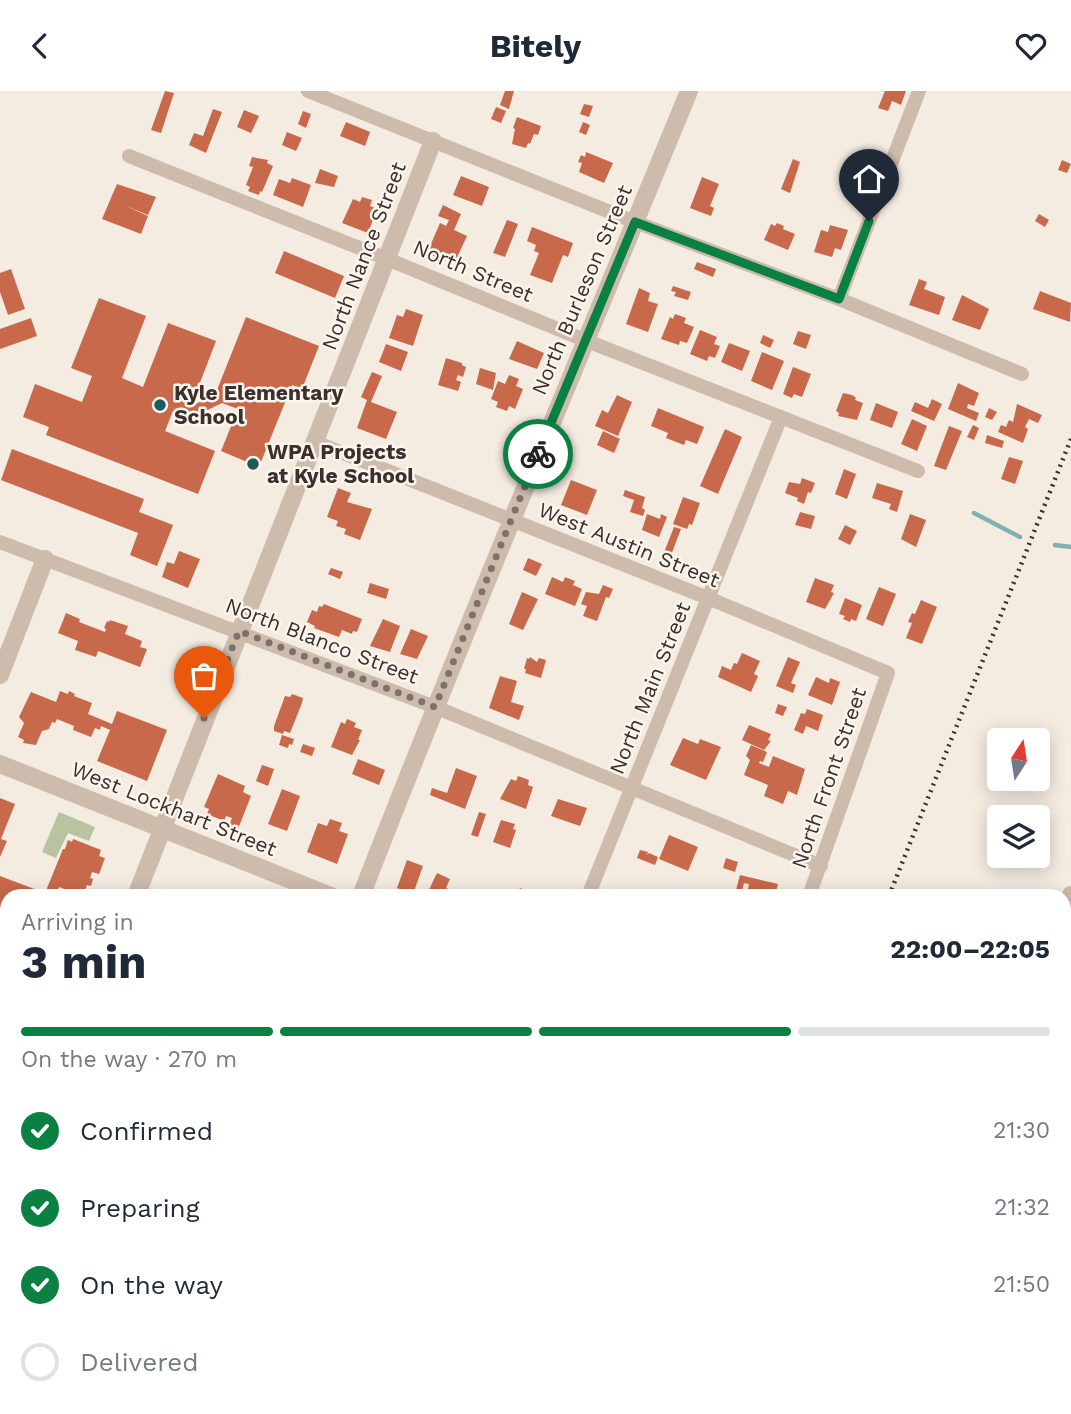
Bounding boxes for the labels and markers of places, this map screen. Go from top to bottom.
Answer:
pin [839,149,899,221]
place label: Kyle Elementary School [174,380,343,429]
marker: Kyle Elementary School [152,397,168,413]
place label: WPA Projects at Kyle School [267,439,414,488]
marker: WPA Projects at Kyle School [245,456,261,472]
pin [174,646,234,718]

